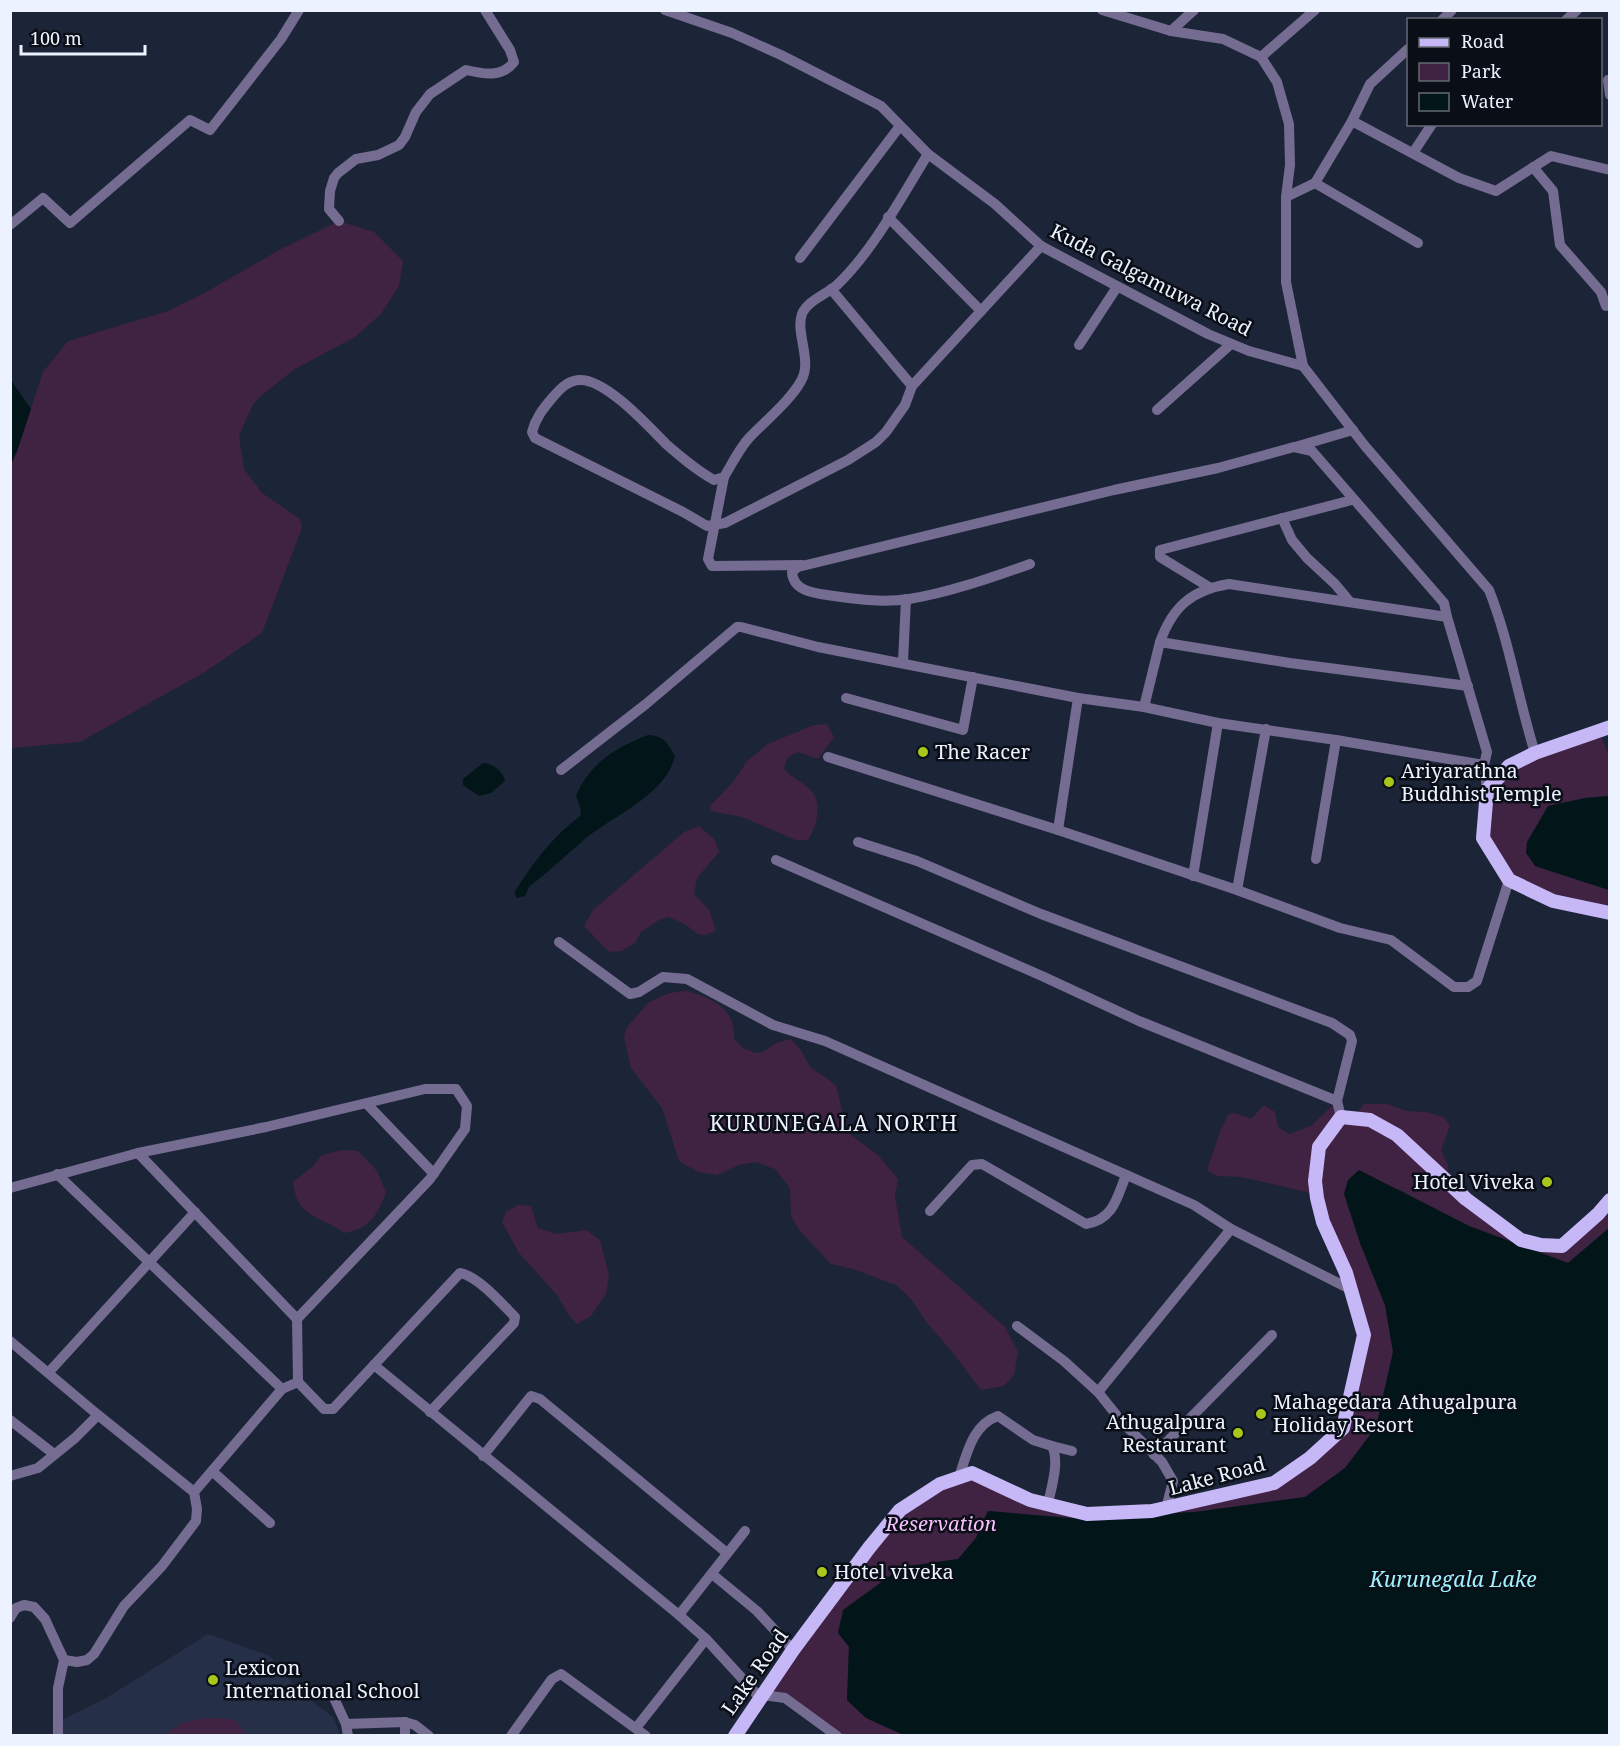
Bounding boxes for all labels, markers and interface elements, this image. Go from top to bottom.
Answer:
scale bar [21,18,146,56]
legend [1407,18,1602,126]
text: 100 m [30,26,82,50]
text: Road [1461,29,1504,53]
text: Park [1461,59,1501,83]
text: Water [1461,89,1514,113]
street label: Kuda Galgamuwa Road [1046,217,1256,342]
place label: The Racer [935,738,1031,765]
marker: The Racer [916,745,930,759]
place label: Ariyarathna Buddhist Temple [1401,757,1562,807]
marker: Ariyarathna Buddhist Temple [1382,775,1396,789]
district label: KURUNEGALA NORTH [709,1109,959,1137]
place label: Hotel Viveka [1413,1168,1535,1195]
marker: Hotel Viveka [1540,1175,1554,1189]
place label: Mahagedara Athugalpura Holiday Resort [1273,1388,1517,1438]
marker: Mahagedara Athugalpura Holiday Resort [1254,1407,1268,1421]
place label: Athugalpura Restaurant [1106,1408,1226,1458]
marker: Athugalpura Restaurant [1231,1426,1245,1440]
street label: Lake Road [1166,1450,1268,1501]
park label: Reservation [885,1510,996,1537]
place label: Hotel viveka [834,1558,954,1585]
marker: Hotel viveka [815,1565,829,1579]
water label: Kurunegala Lake [1368,1565,1537,1593]
street label: Lake Road [715,1623,794,1720]
place label: Lexicon International School [225,1654,420,1704]
marker: Lexicon International School [206,1673,220,1687]

